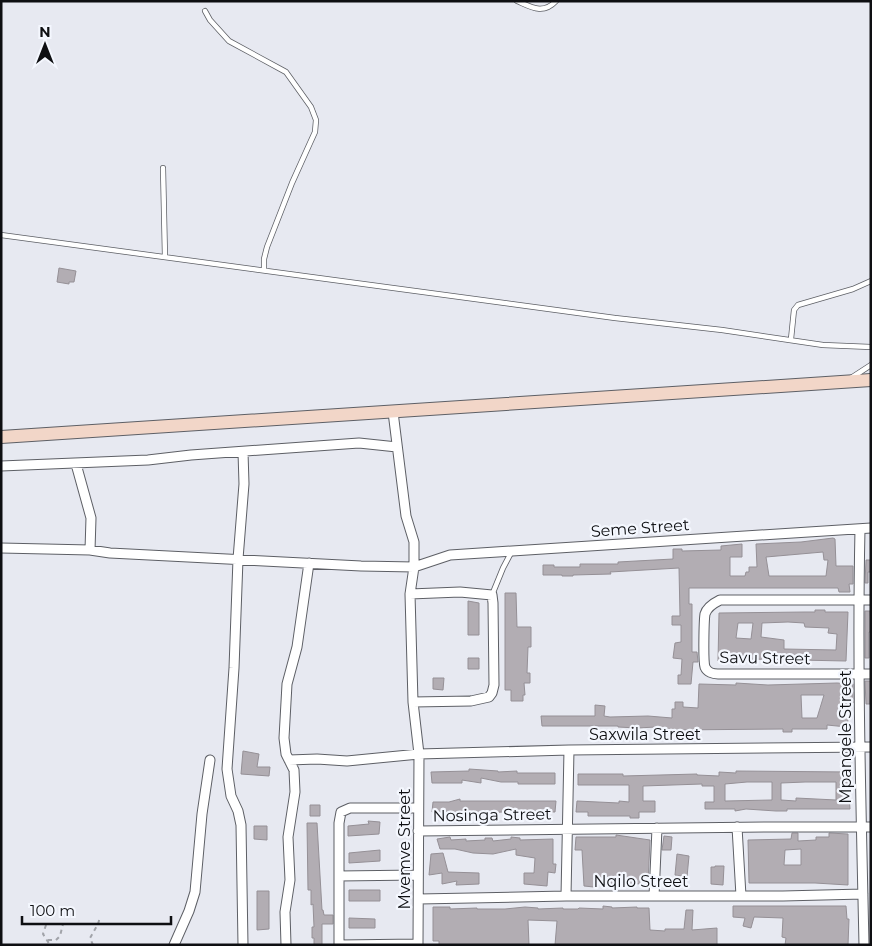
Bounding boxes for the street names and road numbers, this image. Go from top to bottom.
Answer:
street label: Seme Street [590,515,690,541]
street label: Savu Street [719,648,811,668]
street label: Mpangele Street [836,670,855,804]
street label: Saxwila Street [589,725,702,744]
street label: Mvemve Street [395,788,414,909]
street label: Nosinga Street [432,804,552,826]
street label: Nqilo Street [593,872,689,891]

